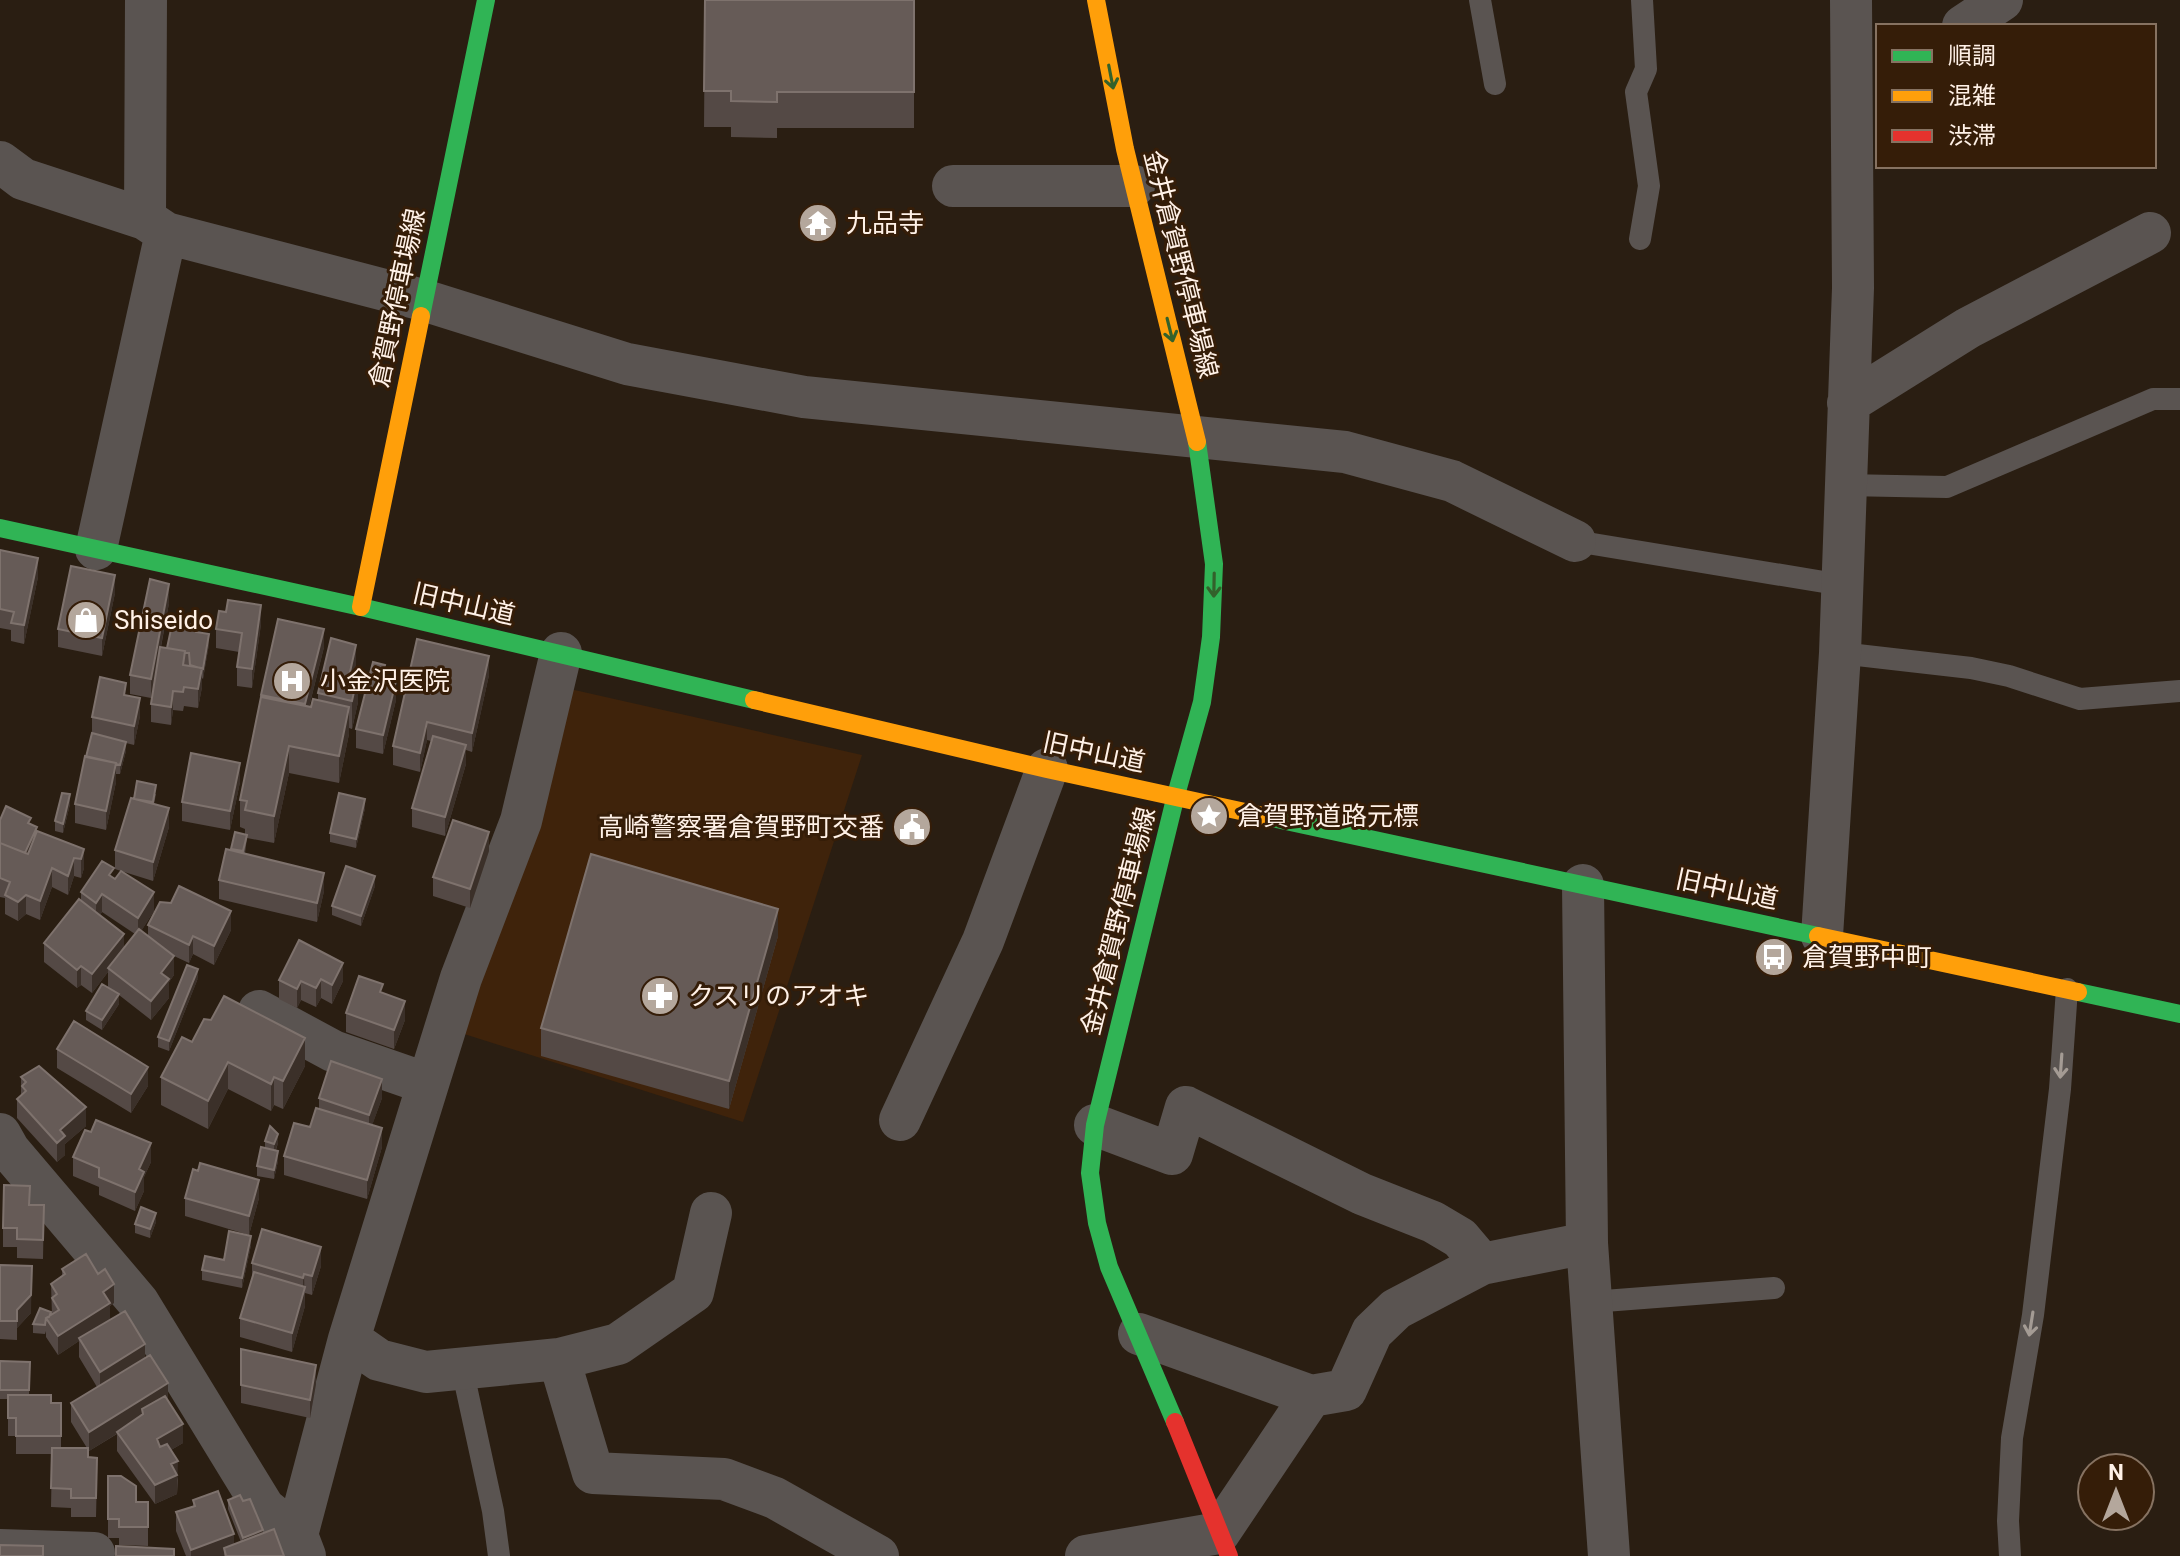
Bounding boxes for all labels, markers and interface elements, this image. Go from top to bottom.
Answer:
legend [1876,24,2156,168]
text: 順調 [1948,42,1996,70]
one-way arrow [1104,63,1119,89]
text: 混雑 [1948,82,1996,110]
text: 渋滞 [1948,122,1996,150]
street label: 金井倉賀野停車場線 [1138,147,1224,381]
temple icon: 九品寺 [797,202,839,244]
street label: 倉賀野停車場線 [363,206,431,390]
place label: 九品寺 [846,208,924,238]
one-way arrow [1163,316,1178,342]
one-way arrow [1206,571,1222,598]
street label: 旧中山道 [410,578,518,630]
shop icon: Shiseido [65,599,107,641]
place label: Shiseido [114,605,213,635]
hospital icon: 小金沢医院 [271,660,313,702]
place label: 小金沢医院 [320,666,450,696]
street label: 旧中山道 [1040,727,1148,777]
place icon: 倉賀野道路元標 [1188,795,1230,837]
place label: 倉賀野道路元標 [1237,801,1419,831]
street label: 金井倉賀野停車場線 [1075,804,1161,1038]
public building icon: 高崎警察署倉賀野町交番 [891,806,933,848]
place label: 高崎警察署倉賀野町交番 [598,812,884,842]
street label: 旧中山道 [1673,864,1781,914]
bus stop icon: 倉賀野中町 [1753,936,1795,978]
place label: 倉賀野中町 [1802,942,1932,972]
pharmacy icon: クスリのアオキ [639,975,681,1017]
place label: クスリのアオキ [688,981,869,1011]
one-way arrow [2053,1052,2068,1079]
one-way arrow [2023,1311,2038,1337]
north arrow [2076,1452,2156,1532]
text: N [2108,1460,2124,1485]

